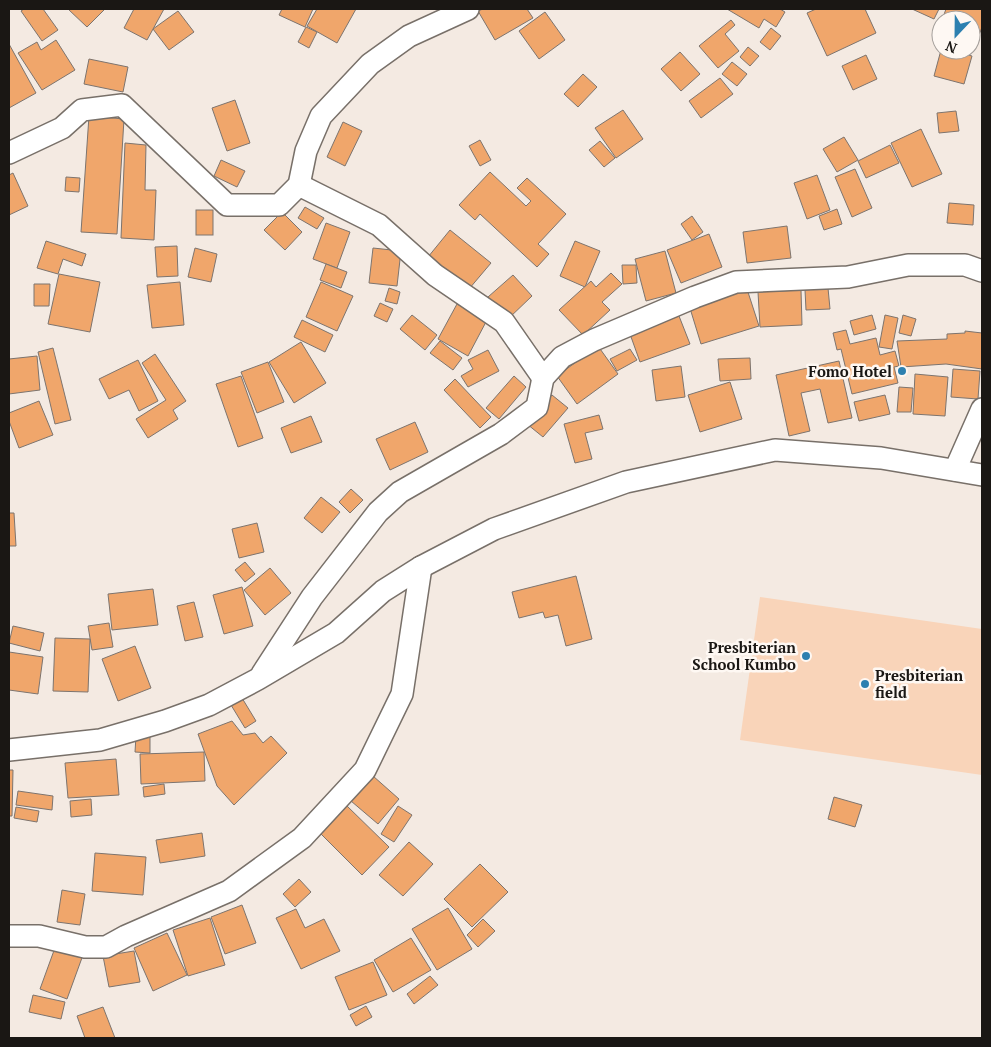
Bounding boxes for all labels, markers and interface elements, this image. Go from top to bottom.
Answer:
north arrow [931,10,981,60]
text: N [942,37,959,58]
place label: Fomo Hotel [808,361,892,381]
marker: Fomo Hotel [896,365,908,377]
place label: Presbiterian School Kumbo [692,637,796,674]
marker: Presbiterian School Kumbo [800,650,812,662]
place label: Presbiterian field [875,665,963,702]
marker: Presbiterian field [859,678,871,690]

